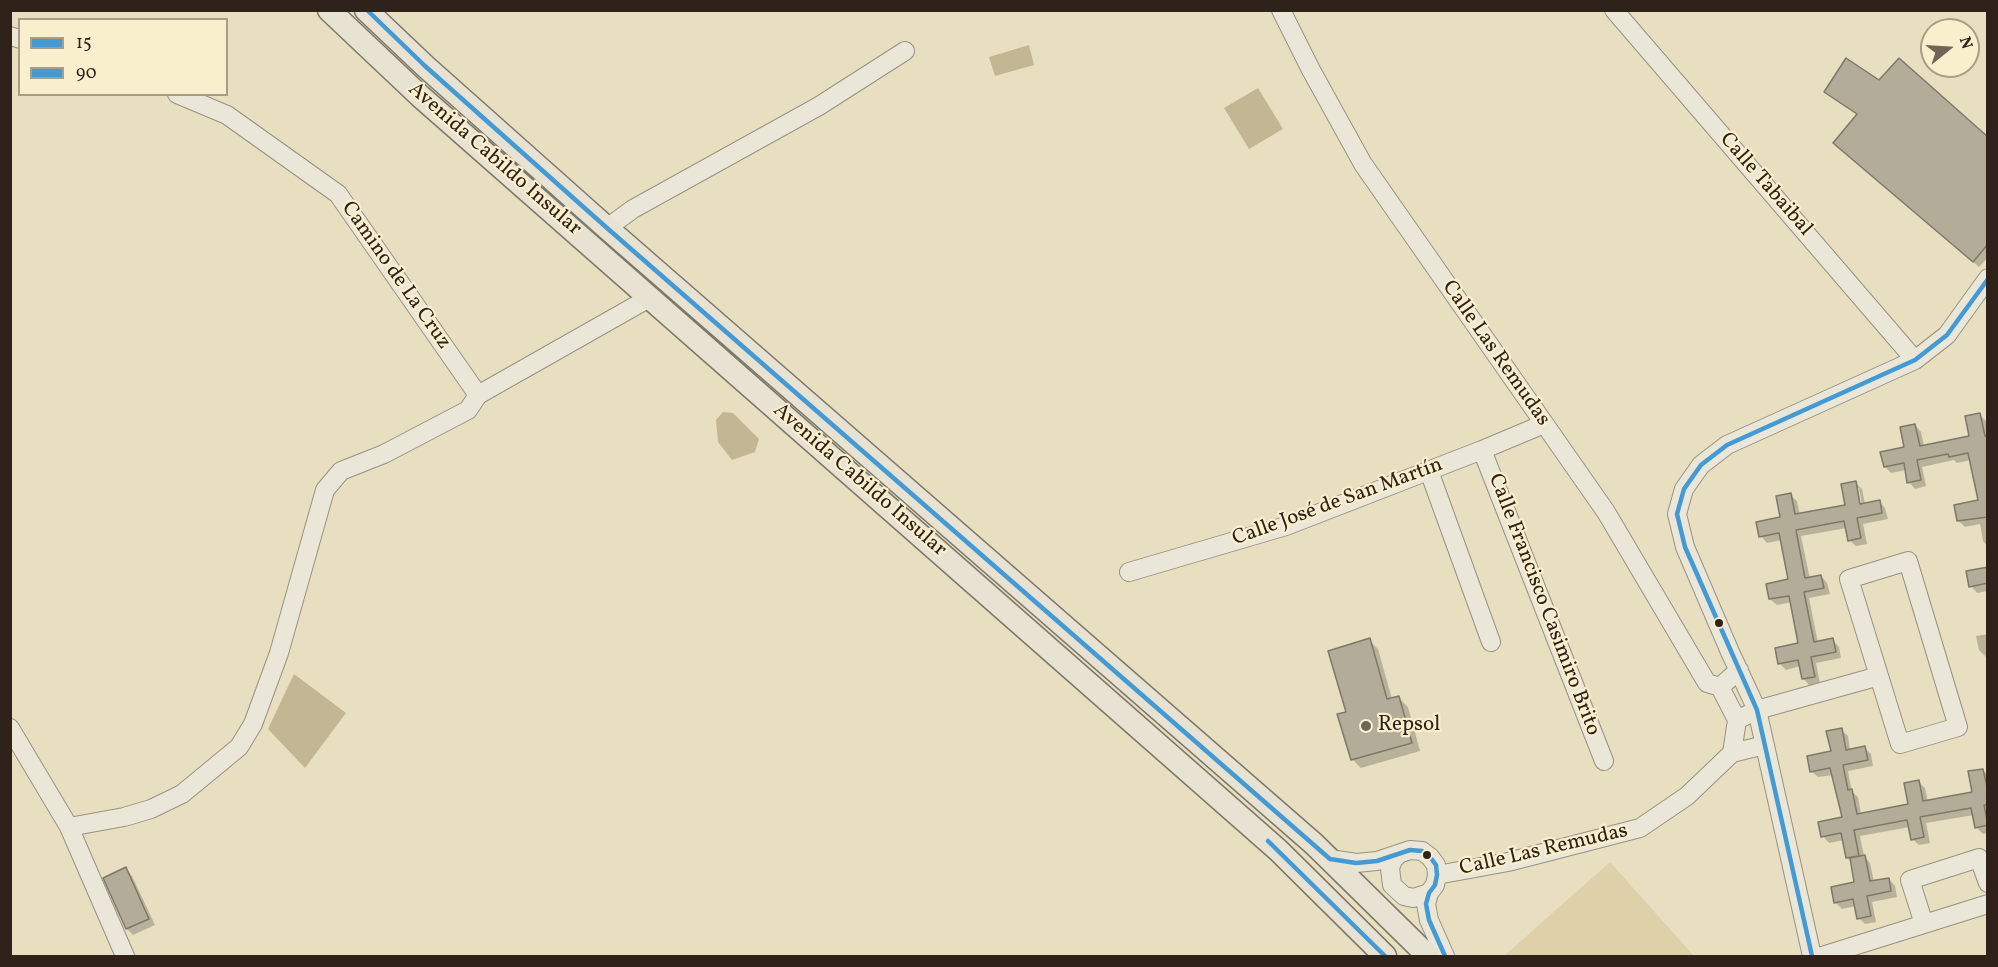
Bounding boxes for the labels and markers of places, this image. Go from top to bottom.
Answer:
unlabelled marker [1713,617,1725,629]
place label: Repsol [1378,713,1440,739]
marker: Repsol [1359,719,1373,733]
unlabelled marker [1421,849,1433,861]

